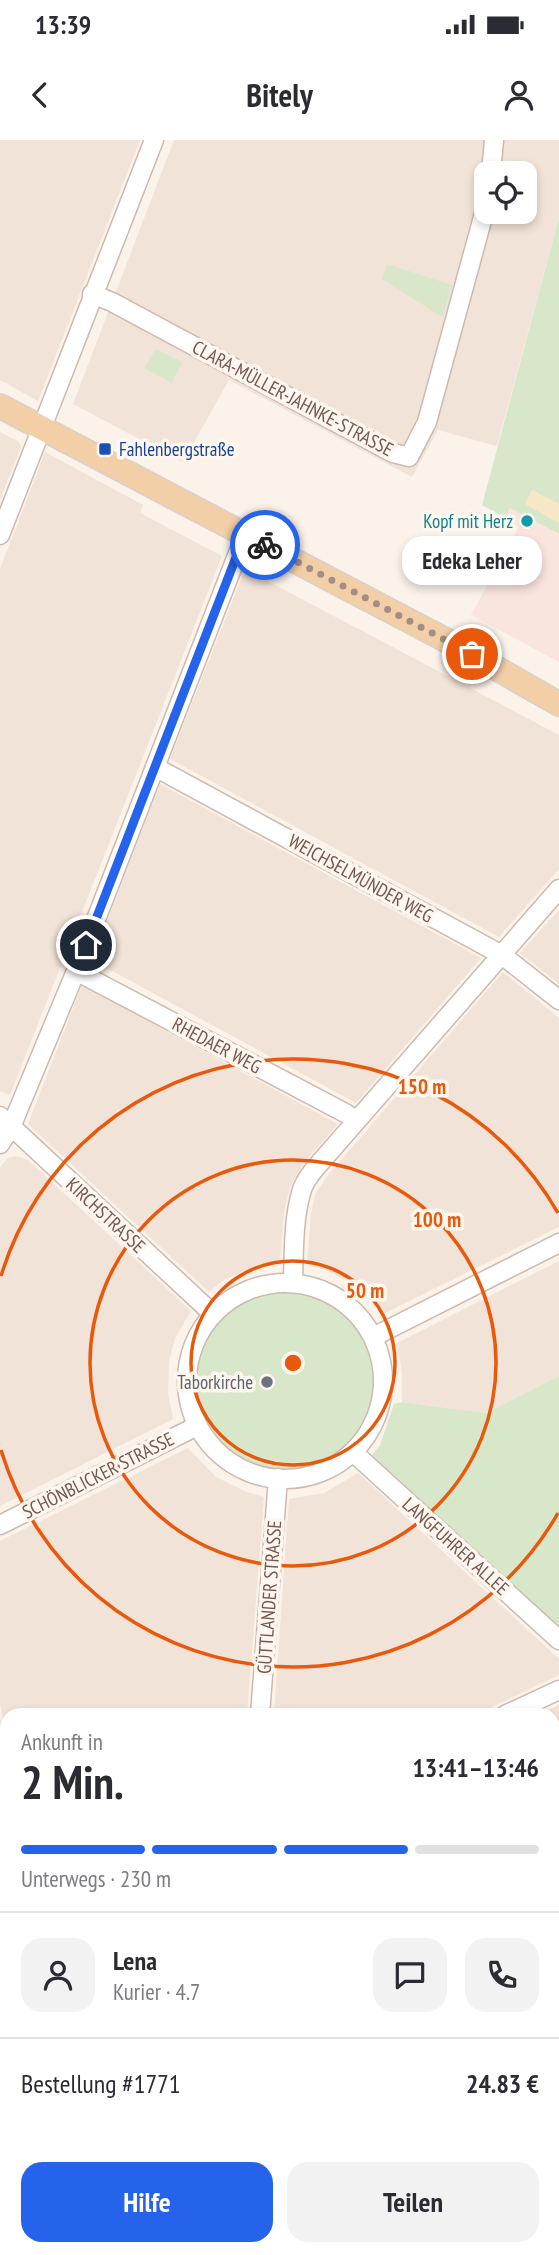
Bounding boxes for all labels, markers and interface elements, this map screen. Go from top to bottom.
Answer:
text: 13:39 [35,8,91,41]
text: Bitely [246,74,313,116]
icon: back [21,76,59,114]
icon: person [500,76,538,114]
map controls [474,161,537,224]
button: locate [474,161,537,224]
street label: CLARA-MÜLLER-JAHNKE-STRASSE [188,335,398,461]
place label: Fahlenbergstraße [119,437,235,461]
marker: Fahlenbergstraße [97,441,113,457]
place label: Kopf mit Herz [423,509,513,533]
courier [230,510,300,580]
marker: Kopf mit Herz [519,513,535,529]
icon: bike [246,526,284,564]
callout: Edeka Leher [402,535,542,584]
text: Edeka Leher [422,546,522,575]
pin [442,624,502,684]
icon: bag [453,635,491,673]
street label: WEICHSELMÜNDER WEG [284,828,438,928]
pin [56,915,116,975]
icon: home [67,926,105,964]
street label: RHEDAER WEG [168,1012,266,1078]
text: 150 m [398,1073,446,1100]
street label: KIRCHSTRASSE [61,1172,151,1258]
text: 100 m [413,1206,461,1233]
text: 50 m [346,1277,384,1304]
centre of rings [281,1351,305,1375]
place label: Taborkirche [177,1370,253,1394]
marker: Taborkirche [259,1374,275,1390]
street label: SCHÖNBLICKER STRASSE [18,1426,178,1524]
street label: LANGFUHRER ALLEE [398,1492,514,1600]
street label: GÜTTLANDER STRASSE [252,1519,286,1675]
text: Ankunft in [21,1727,103,1756]
text: 13:41–13:46 [412,1751,539,1784]
text: 2 Min. [21,1752,124,1812]
text: Unterwegs · 230 m [21,1864,171,1893]
button: person [21,1938,95,2012]
button: chat [373,1938,447,2012]
button: phone [465,1938,539,2012]
text: Lena [113,1944,157,1977]
text: Kurier · 4.7 [113,1977,200,2006]
text: Bestellung #1771 [21,2067,181,2100]
text: 24.83 € [466,2067,539,2100]
button: Hilfe [21,2162,273,2242]
button: Teilen [287,2162,539,2242]

